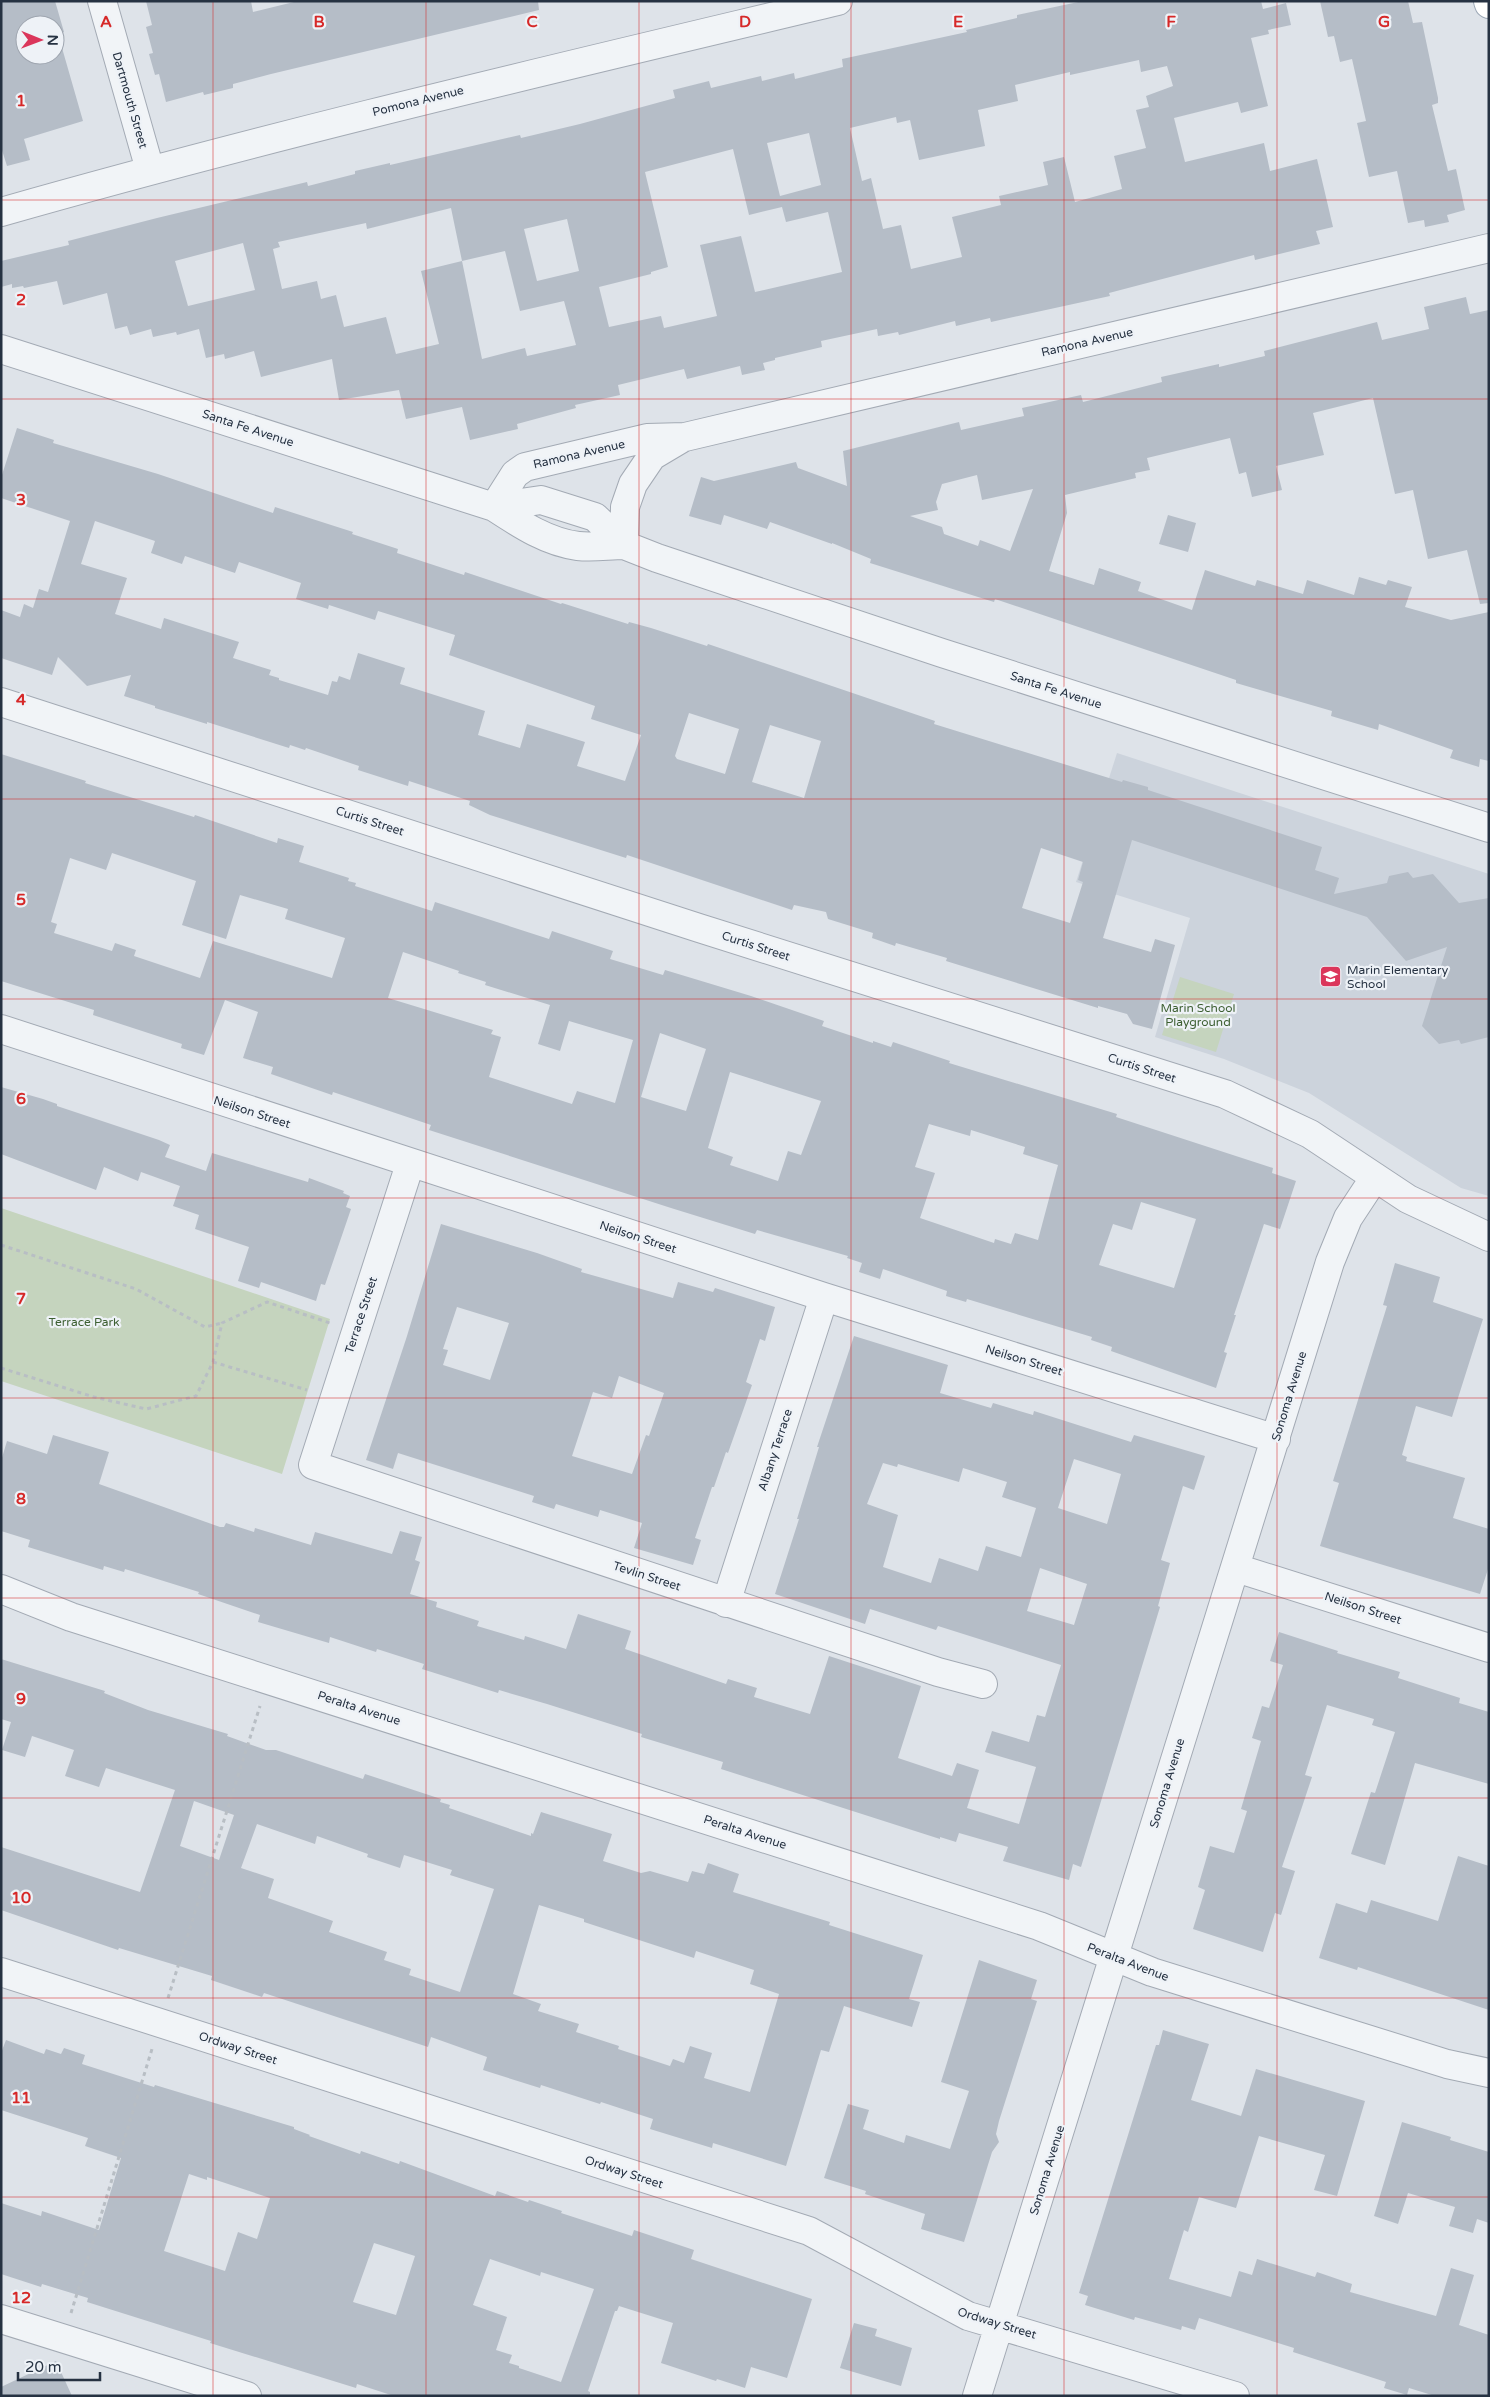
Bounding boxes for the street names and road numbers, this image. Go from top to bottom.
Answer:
street label: Dartmouth Street [110,50,151,150]
street label: Pomona Avenue [371,83,465,119]
street label: Ramona Avenue [1040,325,1134,359]
street label: Santa Fe Avenue [200,407,296,449]
street label: Ramona Avenue [532,437,626,471]
street label: Santa Fe Avenue [1008,669,1104,711]
street label: Curtis Street [334,803,406,839]
street label: Curtis Street [720,928,792,964]
street label: Curtis Street [1106,1050,1178,1086]
street label: Neilson Street [212,1093,293,1131]
street label: Neilson Street [598,1218,679,1256]
street label: Terrace Street [342,1274,380,1355]
street label: Neilson Street [984,1342,1065,1379]
street label: Sonoma Avenue [1269,1349,1309,1443]
street label: Albany Terrace [755,1407,795,1493]
street label: Tevlin Street [611,1558,683,1594]
street label: Neilson Street [1323,1589,1404,1627]
street label: Peralta Avenue [316,1688,402,1728]
street label: Sonoma Avenue [1147,1736,1187,1830]
street label: Peralta Avenue [702,1812,788,1852]
street label: Peralta Avenue [1085,1940,1171,1984]
street label: Ordway Street [197,2029,279,2067]
street label: Sonoma Avenue [1027,2123,1067,2217]
street label: Ordway Street [583,2153,665,2191]
street label: Ordway Street [956,2304,1038,2342]

